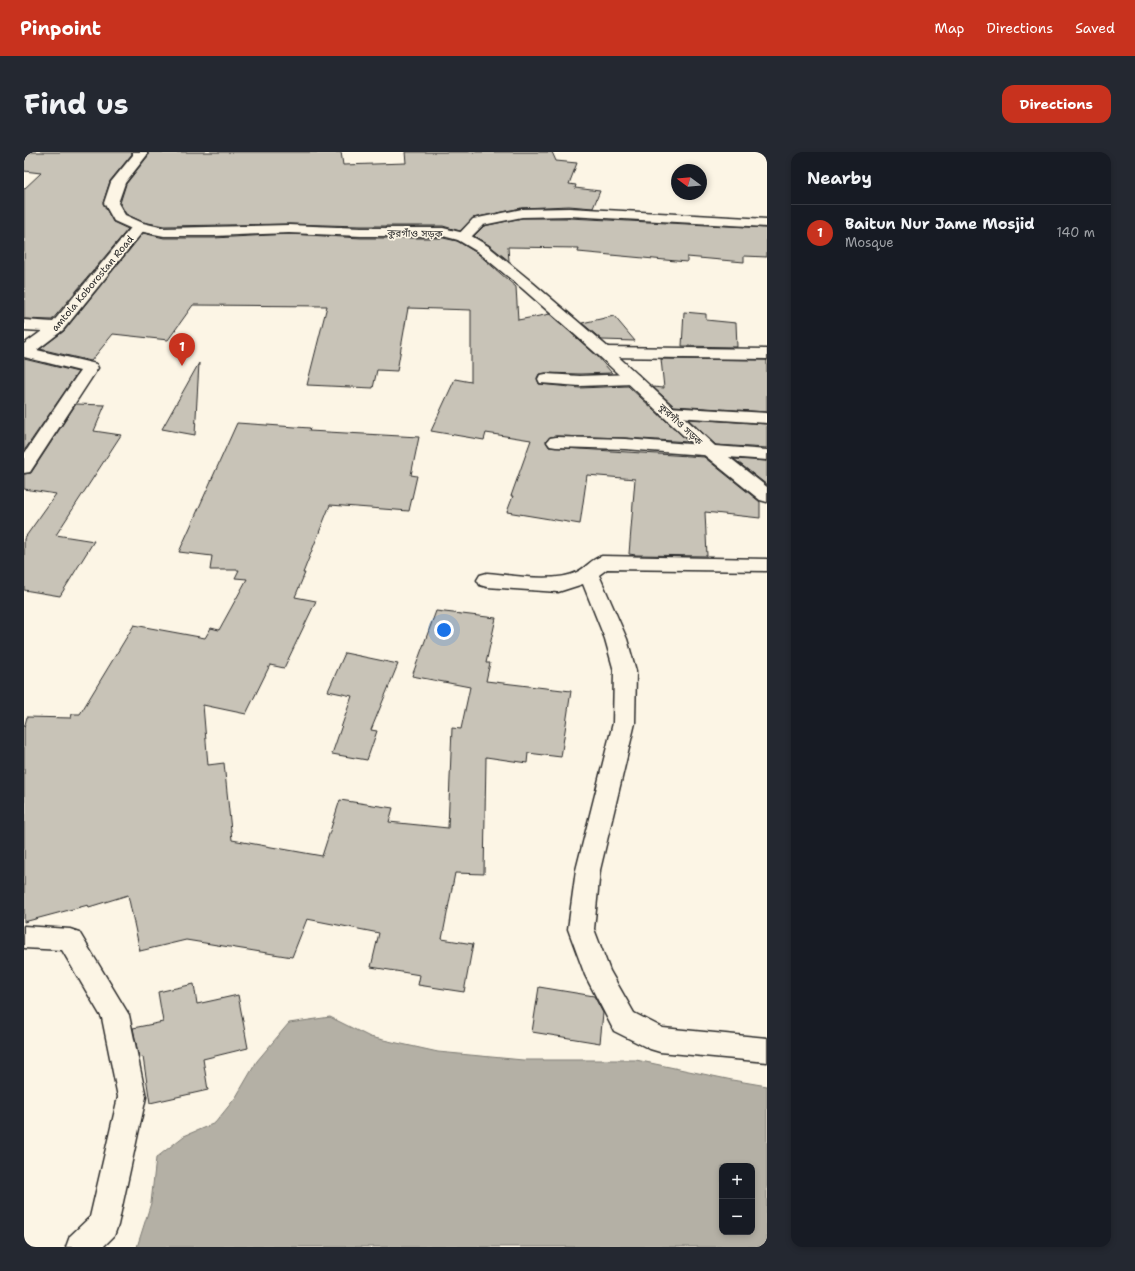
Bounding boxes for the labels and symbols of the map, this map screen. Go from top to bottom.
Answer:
north arrow [671,164,707,200]
street label: কুরগাঁও সড়ক [386,227,444,240]
street label: amtola Koborostan Road [48,232,137,334]
pin: 1 [169,333,195,366]
street label: কুরগাঁও সড়ক [655,400,706,449]
your location [434,620,454,640]

